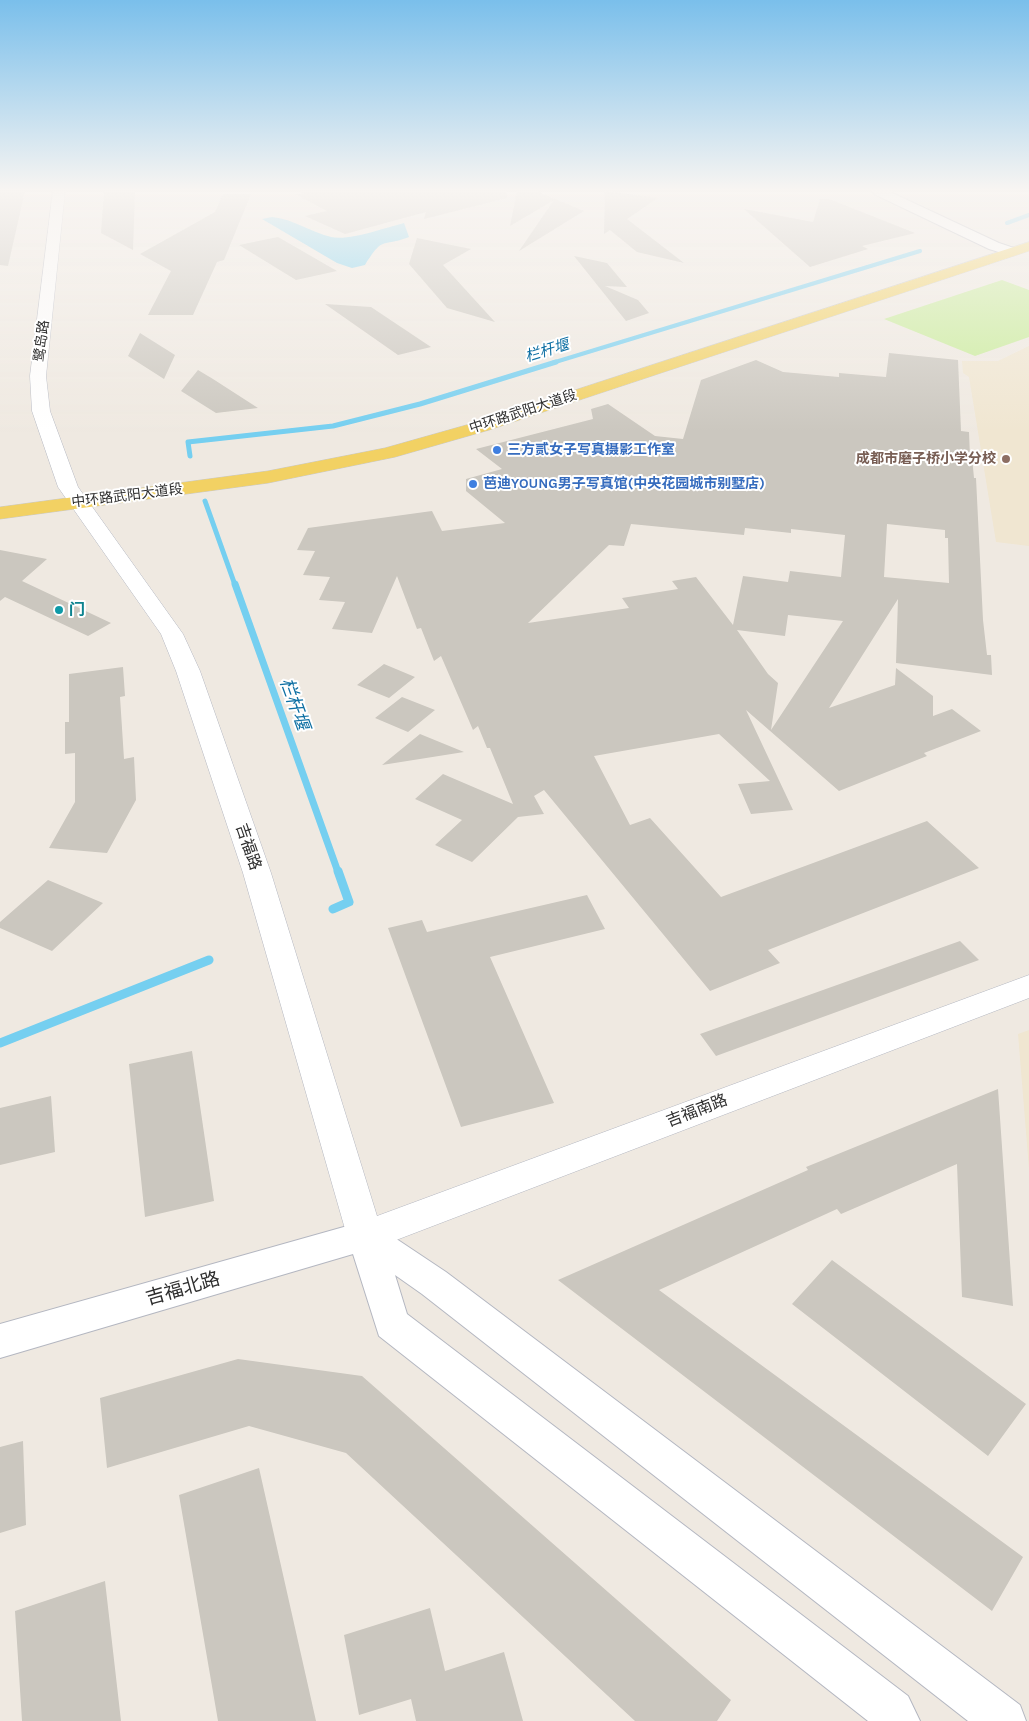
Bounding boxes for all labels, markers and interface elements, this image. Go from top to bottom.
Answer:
street label: 鹭岛路 [31,319,53,363]
water label: 栏杆堰 [523,336,571,366]
street label: 中环路武阳大道段 [467,387,579,437]
place label: 三方贰女子写真摄影工作室 [507,442,675,458]
marker: 三方贰女子写真摄影工作室 [491,444,503,456]
place label: 成都市磨子桥小学分校 [856,451,996,467]
marker: 成都市磨子桥小学分校 [1000,453,1012,465]
place label: 芭迪YOUNG男子写真馆(中央花园城市别墅店) [483,476,765,492]
marker: 芭迪YOUNG男子写真馆(中央花园城市别墅店) [467,478,479,490]
street label: 中环路武阳大道段 [70,481,184,511]
place label: 门 [69,600,85,620]
marker: 门 [53,604,65,616]
water label: 栏杆堰 [275,675,313,733]
street label: 吉福路 [231,821,265,873]
street label: 吉福南路 [664,1091,730,1131]
street label: 吉福北路 [143,1268,223,1310]

